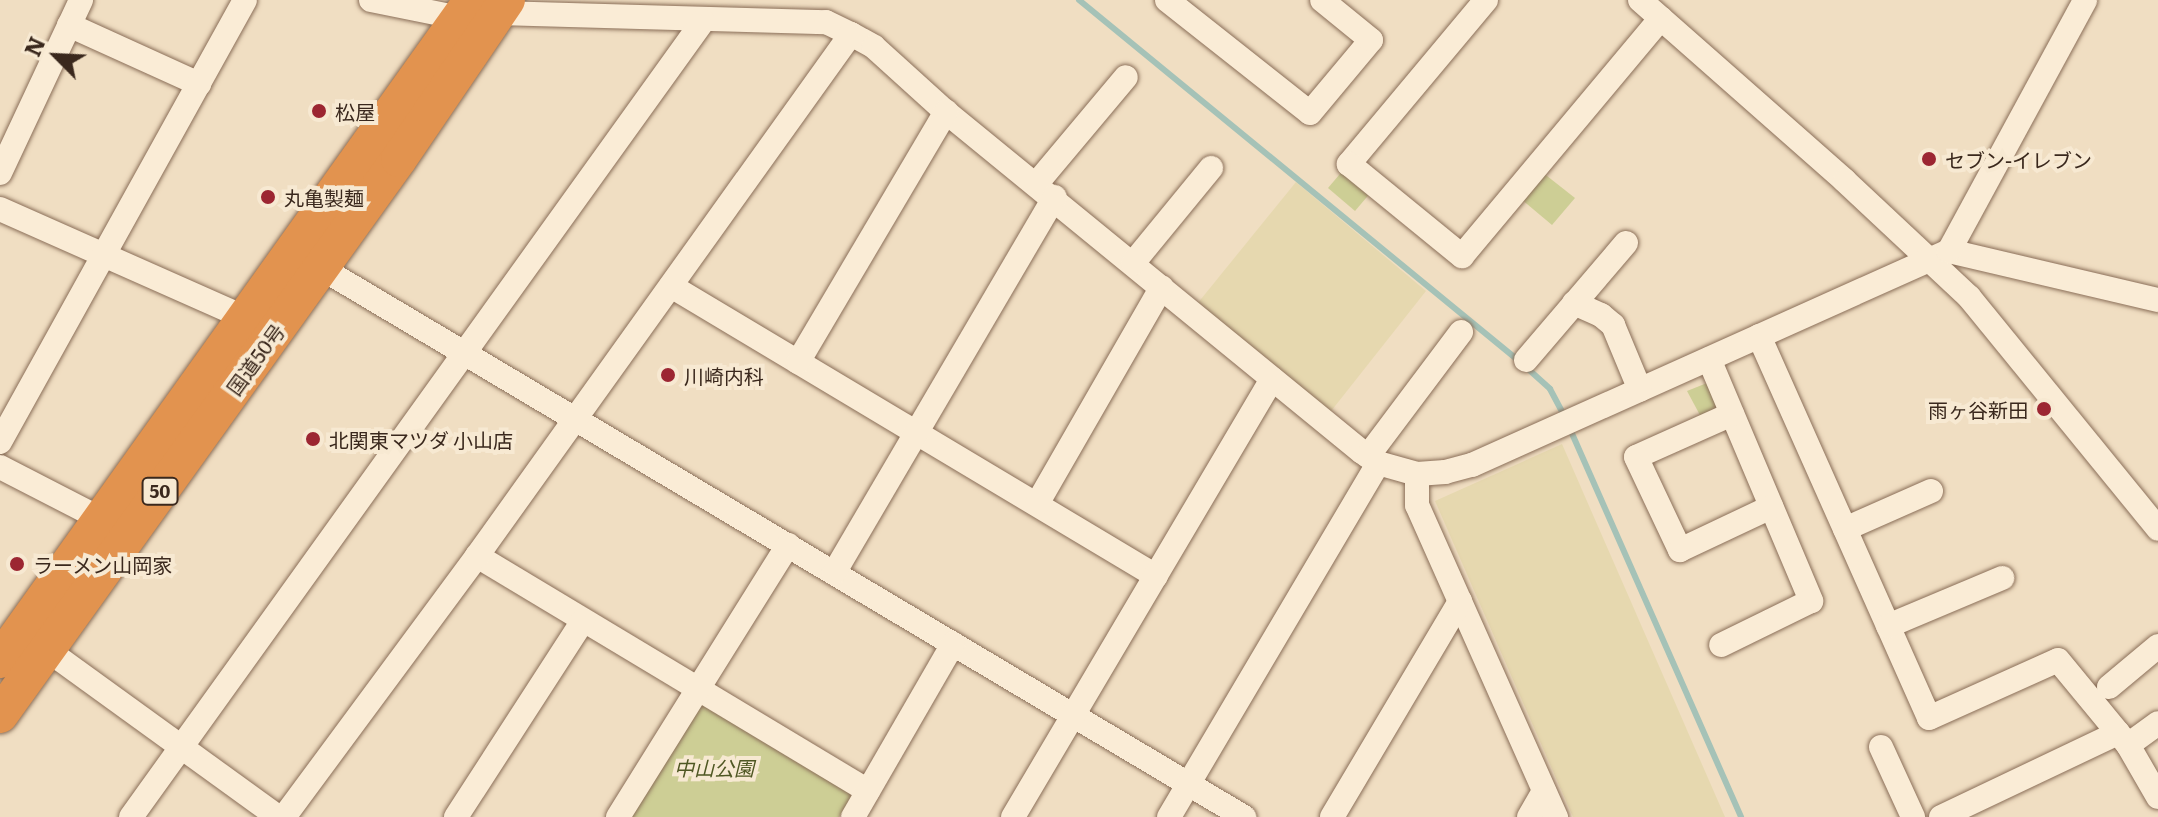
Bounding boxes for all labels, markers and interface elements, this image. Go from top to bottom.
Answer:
north arrow [16,16,96,96]
text: N [15,31,52,61]
place label: 松屋 [335,99,375,123]
marker: 松屋 [310,102,328,120]
place label: セブン-イレブン [1945,147,2092,171]
marker: セブン-イレブン [1920,150,1938,168]
place label: 丸亀製麺 [284,185,364,209]
marker: 丸亀製麺 [259,188,277,206]
street label: 国道50号 [221,319,289,399]
place label: 川崎内科 [684,363,764,387]
marker: 川崎内科 [659,366,677,384]
place label: 雨ヶ谷新田 [1928,397,2028,421]
marker: 雨ヶ谷新田 [2035,400,2053,418]
place label: 北関東マツダ 小山店 [329,427,513,451]
marker: 北関東マツダ 小山店 [304,430,322,448]
road number: 50 [140,477,180,505]
place label: ラーメン山岡家 [33,552,173,576]
marker: ラーメン山岡家 [8,555,26,573]
park label: 中山公園 [674,755,754,779]

